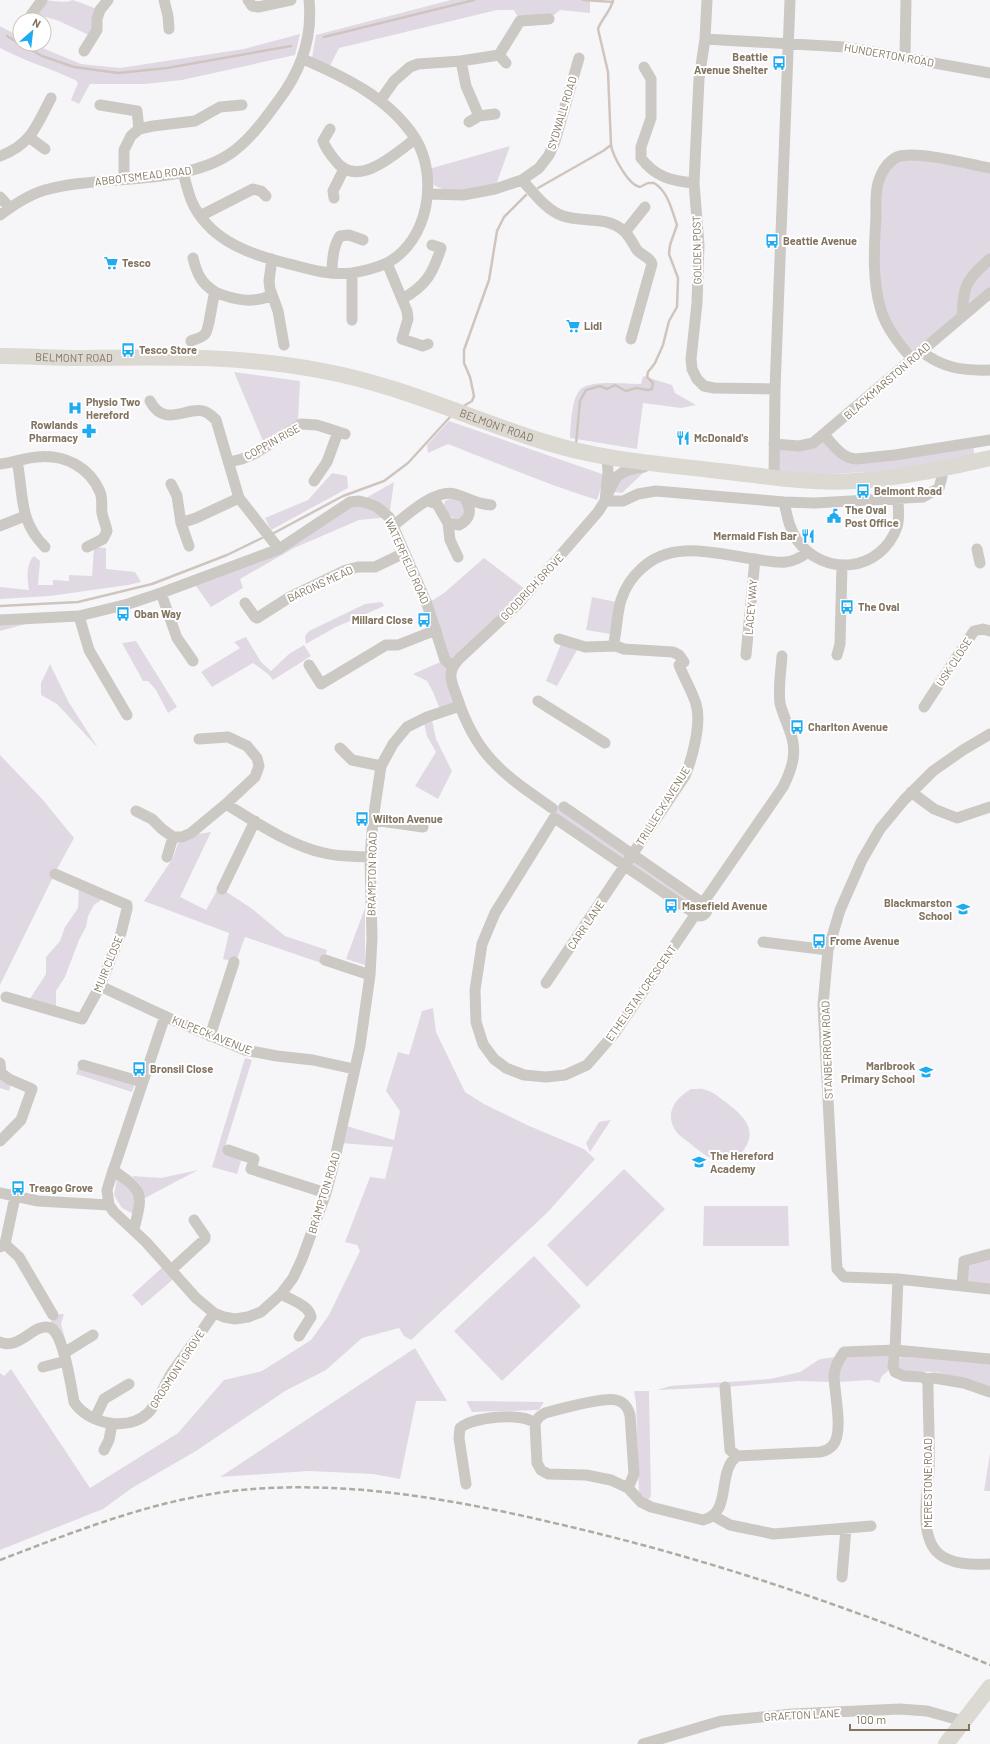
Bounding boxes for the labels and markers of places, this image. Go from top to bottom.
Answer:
place label: Beattie Avenue Shelter [694,50,769,76]
bus stop icon: Beattie Avenue Shelter [771,55,787,71]
bus stop icon: Beattie Avenue [764,233,780,249]
place label: Beattie Avenue [783,234,857,247]
supermarket icon: Tesco [103,255,119,271]
place label: Tesco [122,256,151,269]
supermarket icon: Lidl [565,318,581,334]
place label: Lidl [584,319,602,332]
bus stop icon: Tesco Store [120,342,136,358]
place label: Tesco Store [139,343,197,356]
place label: Physio Two Hereford [86,395,140,421]
hospital icon: Physio Two Hereford [67,400,83,416]
place label: Rowlands Pharmacy [29,418,78,444]
pharmacy icon: Rowlands Pharmacy [81,423,97,439]
restaurant icon: McDonald's [675,430,691,446]
place label: McDonald's [694,431,749,444]
bus stop icon: Belmont Road [855,483,871,499]
place label: Belmont Road [874,484,942,497]
place label: The Oval Post Office [845,503,899,529]
public building icon: The Oval Post Office [826,508,842,524]
restaurant icon: Mermaid Fish Bar [800,528,816,544]
place label: Mermaid Fish Bar [713,529,798,542]
bus stop icon: The Oval [839,599,855,615]
place label: The Oval [858,600,900,613]
bus stop icon: Oban Way [115,606,131,622]
place label: Oban Way [134,607,182,620]
bus stop icon: Millard Close [416,612,432,628]
place label: Millard Close [352,613,413,626]
bus stop icon: Charlton Avenue [789,719,805,735]
place label: Charlton Avenue [808,720,888,733]
bus stop icon: Wilton Avenue [354,811,370,827]
place label: Wilton Avenue [373,812,443,825]
place label: Blackmarston School [884,896,952,922]
bus stop icon: Masefield Avenue [663,898,679,914]
place label: Masefield Avenue [682,899,768,912]
school or university icon: Blackmarston School [955,901,971,917]
bus stop icon: Frome Avenue [811,933,827,949]
place label: Frome Avenue [830,934,900,947]
place label: Marlbrook Primary School [841,1059,915,1085]
bus stop icon: Bronsil Close [131,1061,147,1077]
place label: Bronsil Close [150,1062,213,1075]
school or university icon: Marlbrook Primary School [918,1064,934,1080]
place label: The Hereford Academy [710,1149,774,1175]
school or university icon: The Hereford Academy [691,1154,707,1170]
bus stop icon: Treago Grove [10,1180,26,1196]
place label: Treago Grove [29,1181,93,1194]

